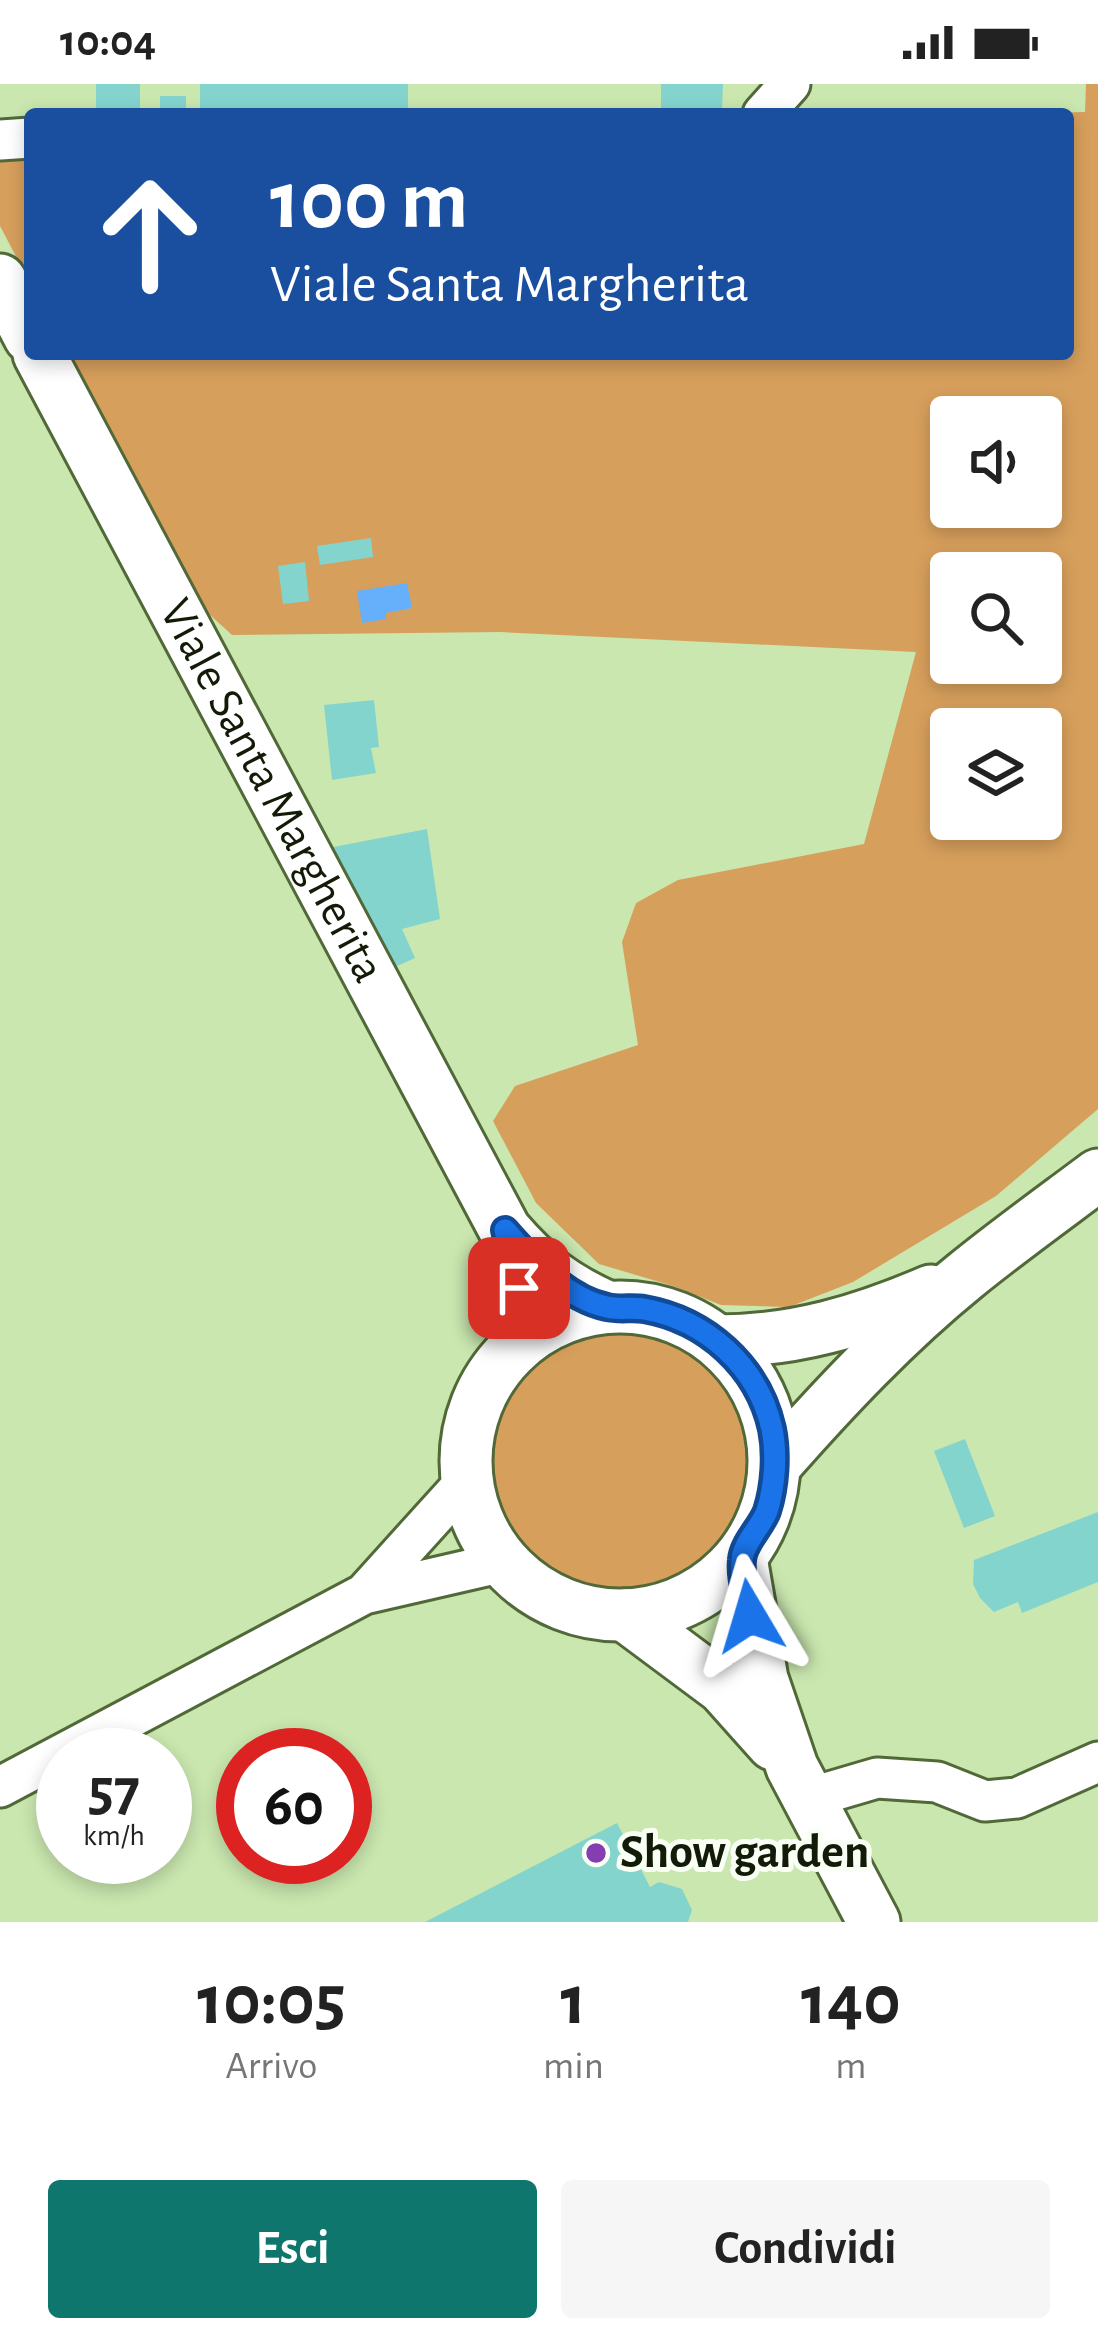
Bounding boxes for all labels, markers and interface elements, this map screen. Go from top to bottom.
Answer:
text: 10:04 [60,19,156,64]
icon: ahead [72,156,228,312]
text: 100 m [270,160,468,244]
text: Viale Santa Margherita [270,258,749,312]
map controls [930,396,1062,840]
button: sound [930,396,1062,528]
button: search [930,552,1062,684]
street label: Viale Santa Margherita [150,592,393,990]
button: layers [930,708,1062,840]
pin [468,1237,570,1339]
icon: arrive [486,1255,552,1321]
position arrow [687,1553,813,1679]
speed limit sign: 60 [216,1728,372,1884]
text: 57 [88,1761,140,1821]
text: km/h [83,1821,145,1851]
place label: Show garden [620,1829,869,1877]
marker: Show garden [583,1840,609,1866]
text: 10:05 [197,1965,346,2037]
text: 1 [560,1965,586,2037]
text: 140 [801,1965,901,2037]
text: Arrivo [226,2047,317,2086]
text: min [543,2047,604,2086]
text: m [835,2047,866,2086]
button: Esci [48,2180,537,2318]
button: Condividi [561,2180,1050,2318]

